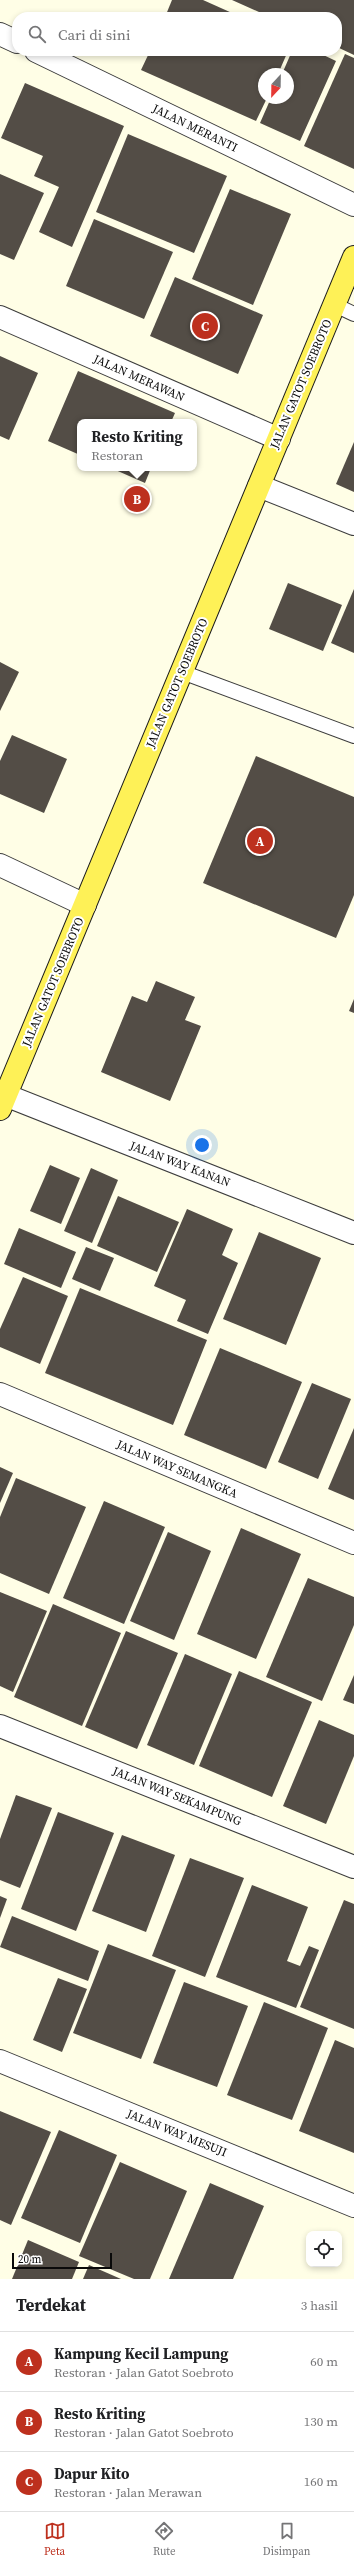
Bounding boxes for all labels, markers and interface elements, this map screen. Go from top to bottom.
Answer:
search box [12,12,342,56]
icon: search [26,23,48,45]
text: Cari di sini [58,24,130,45]
north arrow [258,68,294,104]
street label: JALAN MERANTI [149,100,240,156]
pin: C [192,311,218,341]
street label: JALAN GATOT SOEBROTO [266,317,336,452]
street label: JALAN MERAWAN [90,350,187,405]
popup [77,419,197,471]
text: Resto Kriting [91,426,183,447]
text: Restoran [91,447,143,464]
pin: B [124,484,150,514]
street label: JALAN GATOT SOEBROTO [142,616,212,751]
pin: A [247,826,273,856]
street label: JALAN GATOT SOEBROTO [18,915,88,1050]
your location [192,1135,212,1155]
street label: JALAN WAY KANAN [127,1137,233,1191]
street label: JALAN WAY SEMANGKA [113,1436,240,1502]
street label: JALAN WAY SEKAMPUNG [109,1762,244,1829]
street label: JALAN WAY MESUJI [124,2105,229,2160]
map controls [306,2231,342,2267]
button: locate [306,2231,342,2267]
scale bar [12,2251,112,2270]
text: 20 m [18,2252,41,2267]
text: Terdekat [16,2293,86,2317]
text: 3 hasil [301,2297,338,2314]
text: Kampung Kecil Lampung [54,2343,228,2364]
text: A [25,2353,33,2370]
text: 60 m [310,2353,338,2370]
text: Restoran · Jalan Gatot Soebroto [54,2364,234,2381]
text: Resto Kriting [54,2403,145,2424]
text: B [25,2413,33,2430]
text: 130 m [304,2413,338,2430]
text: Restoran · Jalan Gatot Soebroto [54,2424,234,2441]
text: Dapur Kito [54,2463,129,2484]
text: C [25,2473,33,2490]
text: 160 m [304,2473,338,2490]
text: Restoran · Jalan Merawan [54,2484,202,2501]
tab: Peta [44,2520,66,2559]
tab: Rute [153,2520,176,2559]
tab: Disimpan [263,2520,310,2559]

